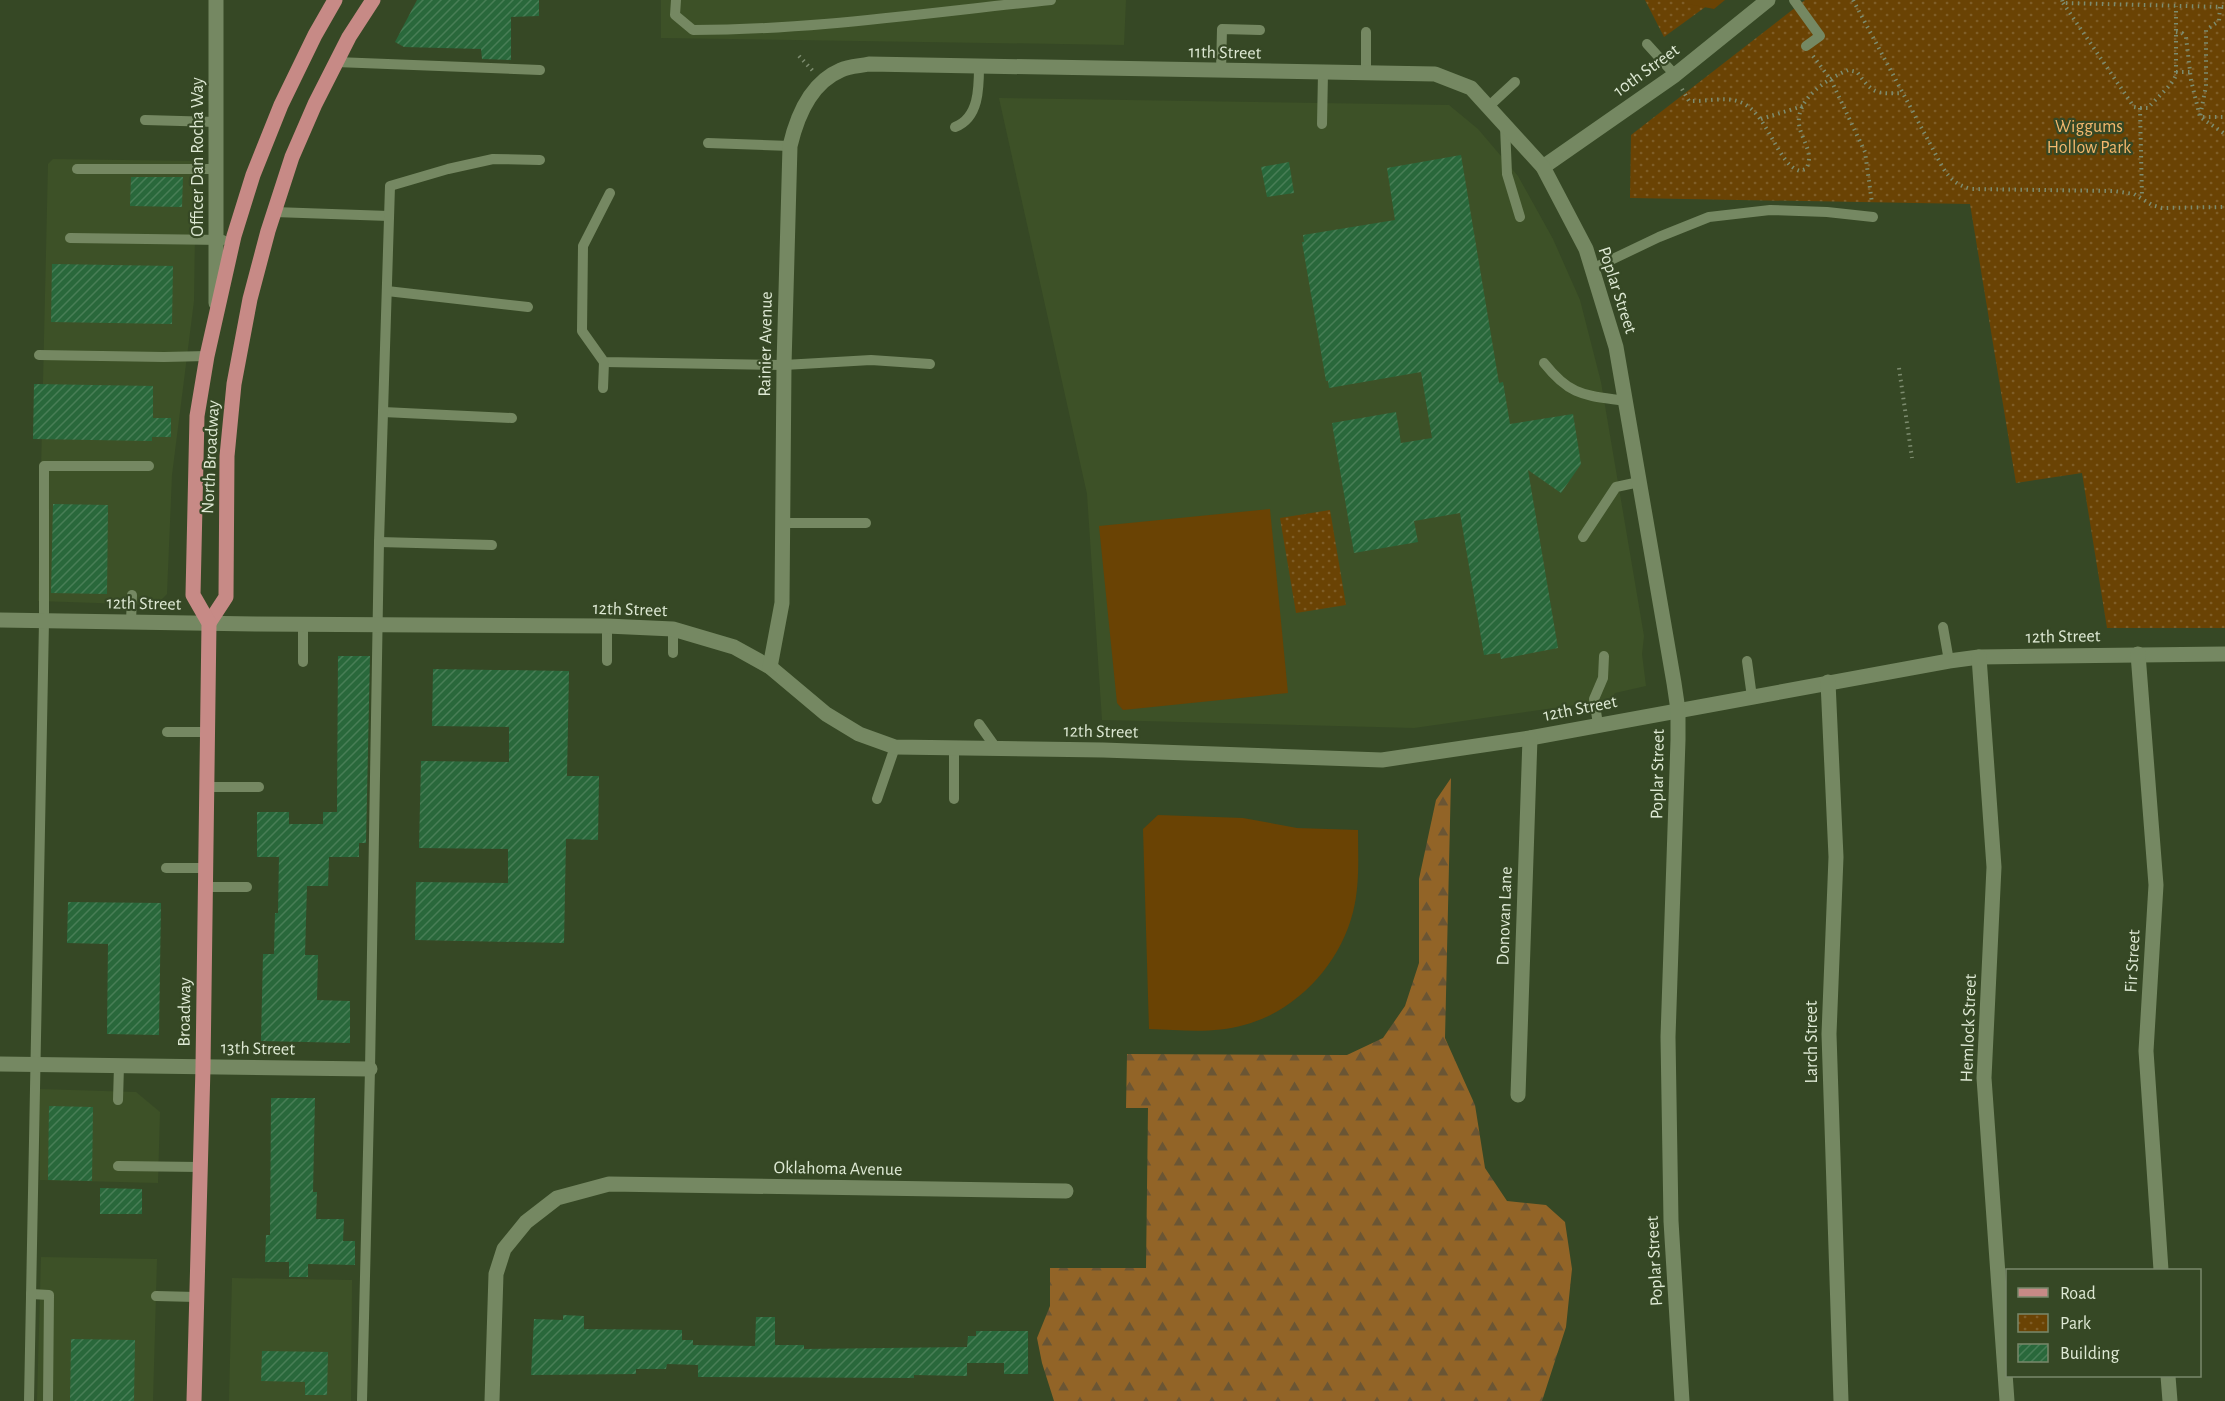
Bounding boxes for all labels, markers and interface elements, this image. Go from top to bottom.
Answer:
street label: 10th Street [1610,41,1683,100]
street label: 11th Street [1188,43,1262,63]
street label: Officer Dan Rocha Way [189,77,207,237]
park label: Wiggums Hollow Park [2047,118,2132,157]
street label: Poplar Street [1595,245,1640,336]
street label: Rainier Avenue [756,291,776,397]
street label: North Broadway [199,399,223,514]
street label: 12th Street [106,594,182,614]
street label: 12th Street [592,600,668,620]
street label: 12th Street [2025,627,2101,647]
street label: 12th Street [1542,693,1619,725]
street label: 12th Street [1063,722,1139,742]
street label: Poplar Street [1648,728,1668,819]
street label: Donovan Lane [1494,866,1516,966]
street label: Fir Street [2122,929,2144,993]
street label: Hemlock Street [1958,973,1980,1083]
street label: Broadway [175,977,195,1047]
street label: Larch Street [1803,1000,1821,1084]
street label: 13th Street [221,1039,295,1059]
street label: Oklahoma Avenue [774,1159,902,1179]
street label: Poplar Street [1644,1215,1666,1307]
legend [2006,1269,2201,1377]
text: Road [2060,1285,2096,1303]
text: Park [2060,1315,2092,1333]
text: Building [2060,1345,2120,1363]

